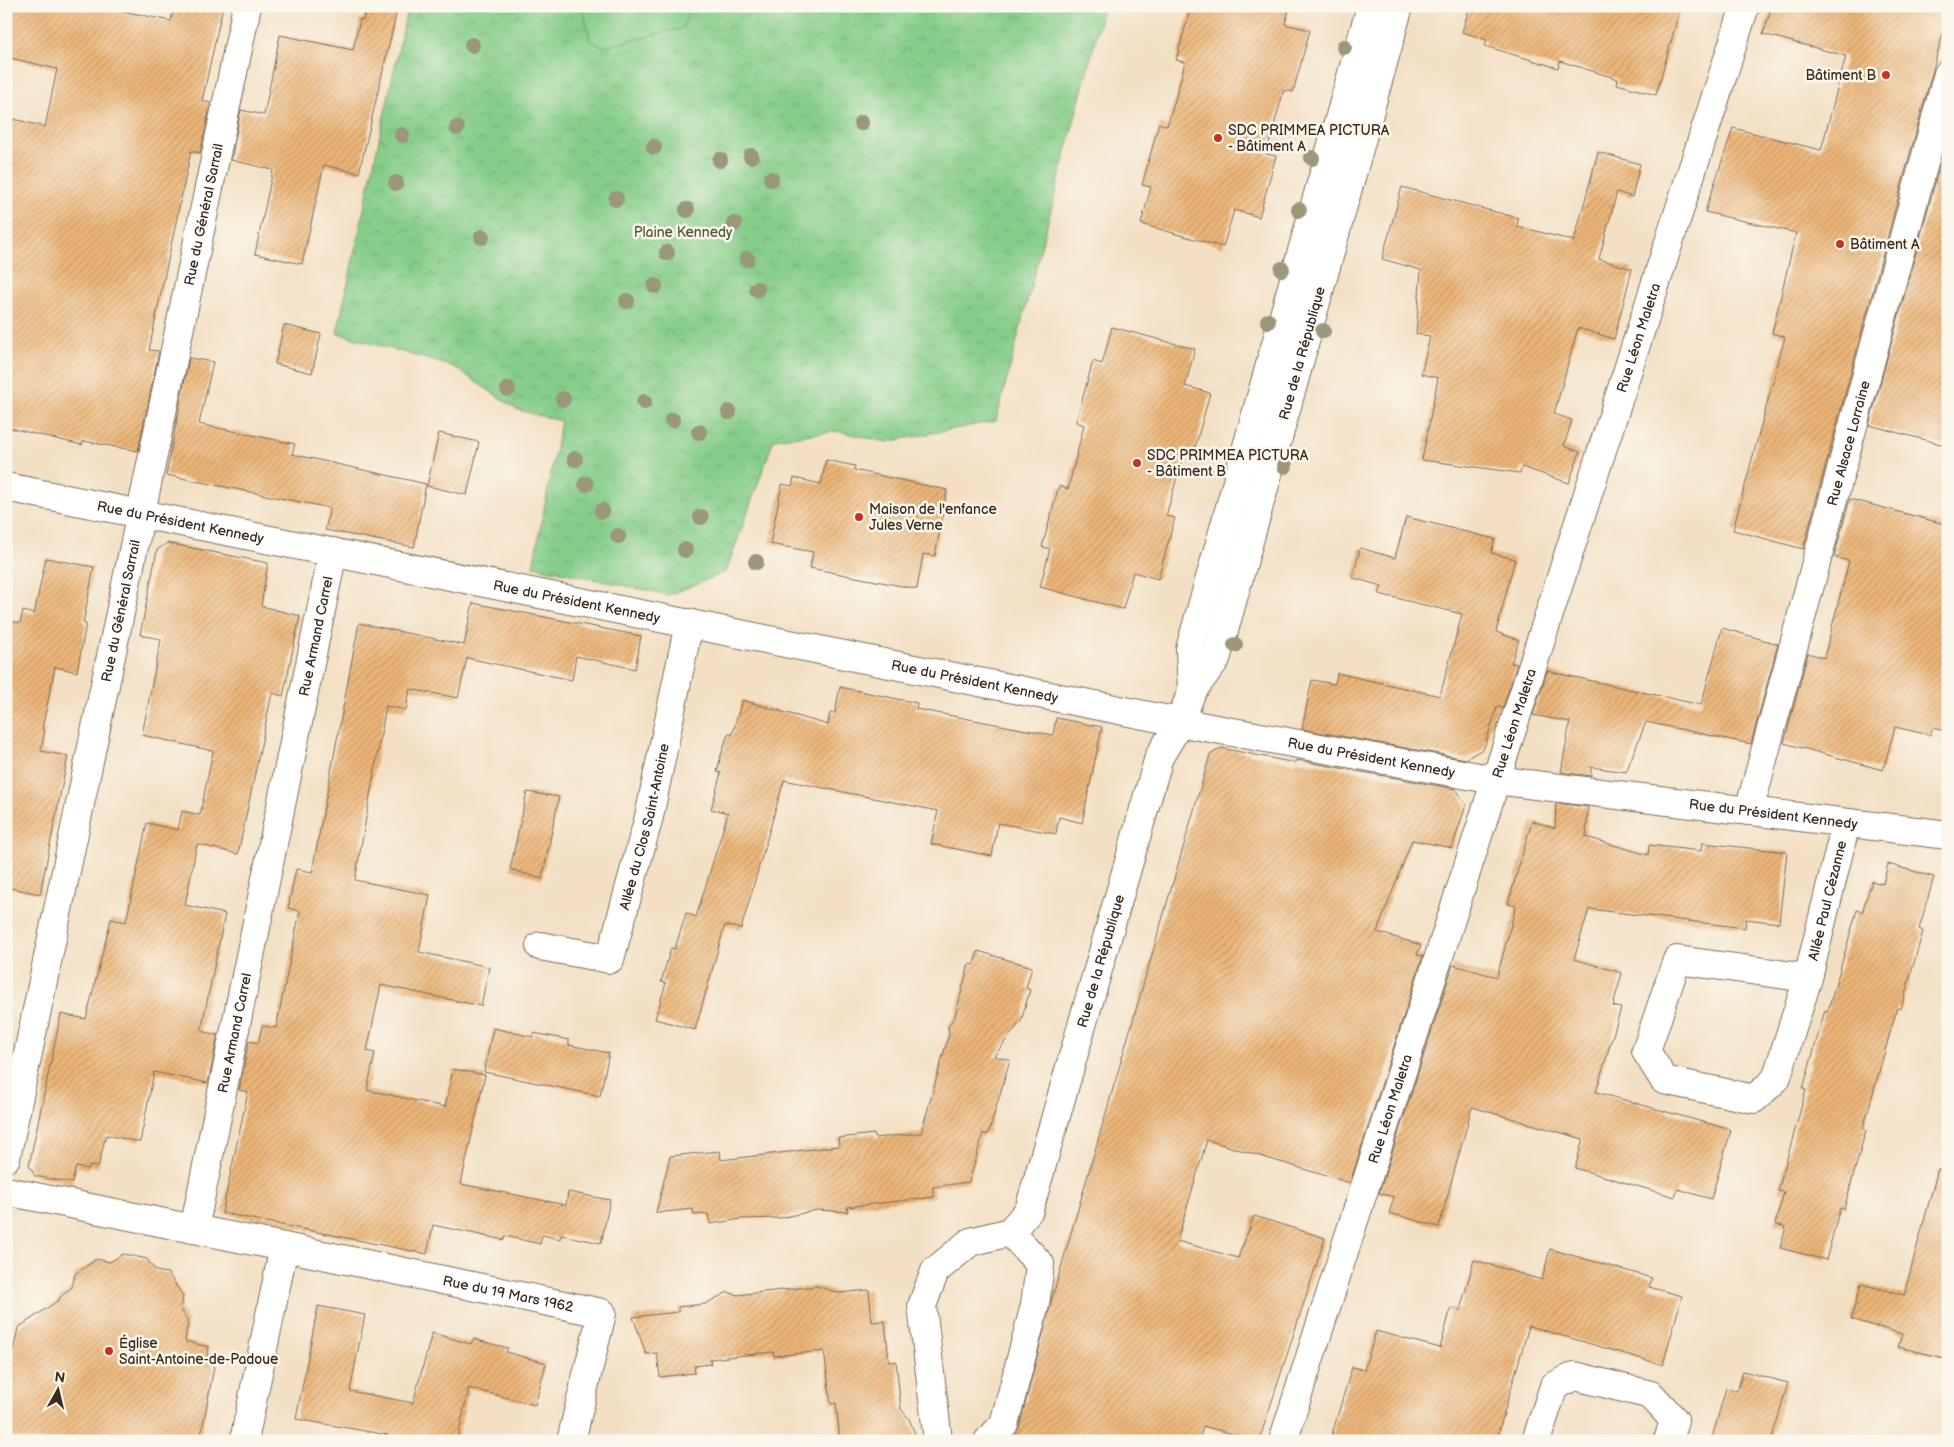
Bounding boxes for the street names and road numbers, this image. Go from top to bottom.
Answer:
street label: Rue du Général Sarrail [181,142,227,287]
street label: Rue Léon Maletra [1613,281,1664,395]
street label: Rue de la République [1275,285,1329,422]
street label: Rue Alsace Lorraine [1824,379,1874,508]
street label: Rue du Président Kennedy [96,497,266,548]
street label: Rue du Général Sarrail [98,538,144,684]
street label: Rue Armand Carrel [296,575,337,698]
street label: Rue du Président Kennedy [492,577,662,627]
street label: Rue du Président Kennedy [890,657,1060,707]
street label: Rue Léon Maletra [1489,667,1540,780]
street label: Rue du Président Kennedy [1286,734,1457,782]
street label: Allée du Clos Saint-Antoine [616,742,673,912]
street label: Rue du Président Kennedy [1688,796,1859,833]
street label: Allée Paul Cézanne [1805,839,1850,962]
street label: Rue de la République [1074,893,1128,1030]
street label: Rue Armand Carrel [214,972,255,1094]
street label: Rue Léon Maletra [1365,1052,1416,1166]
street label: Rue du 19 Mars 1962 [441,1272,576,1316]

